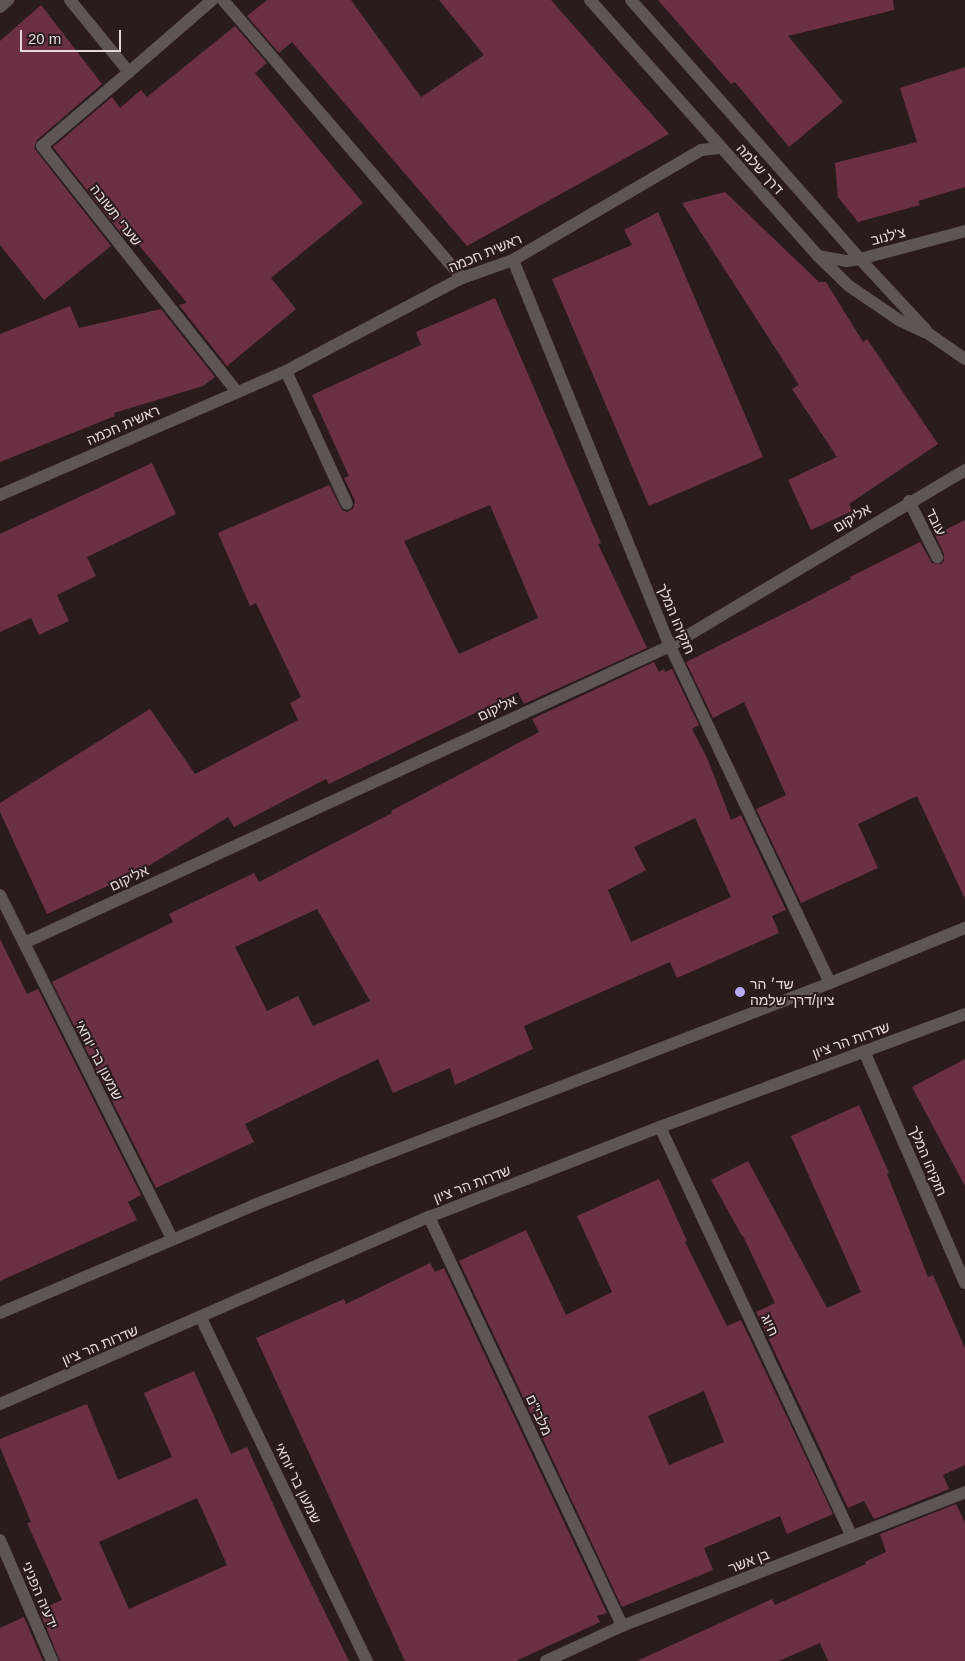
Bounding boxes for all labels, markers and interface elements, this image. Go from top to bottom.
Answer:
scale bar [22,20,124,52]
text: 20 m [28,30,61,47]
street label: דרך שלמה [733,140,787,198]
street label: שערי תשובה [87,181,145,249]
street label: צ'לנוב [869,223,907,249]
street label: ראשית חכמה [446,230,524,276]
street label: ראשית חכמה [84,401,162,449]
street label: אליקום [830,500,874,536]
street label: עובד [922,506,950,538]
street label: חזקיהו המלך [654,581,698,657]
street label: אליקום [475,692,519,724]
street label: אליקום [107,862,151,894]
place label: שד׳ הר ציון/דרך שלמה [750,976,834,1009]
marker: שד׳ הר ציון/דרך שלמה [734,986,746,998]
street label: שמעון בר יוחאי [72,1017,126,1103]
street label: שדרות הר ציון [810,1018,892,1062]
street label: חזקיהו המלך [906,1123,950,1199]
street label: שדרות הר ציון [431,1162,513,1206]
street label: חיוג [758,1311,782,1339]
street label: שדרות הר ציון [59,1321,141,1369]
street label: מלבי"ם [522,1392,556,1438]
street label: שמעון בר יוחאי [271,1440,325,1526]
street label: בן אשר [726,1546,772,1576]
street label: ידעיה הפניני [18,1559,62,1631]

